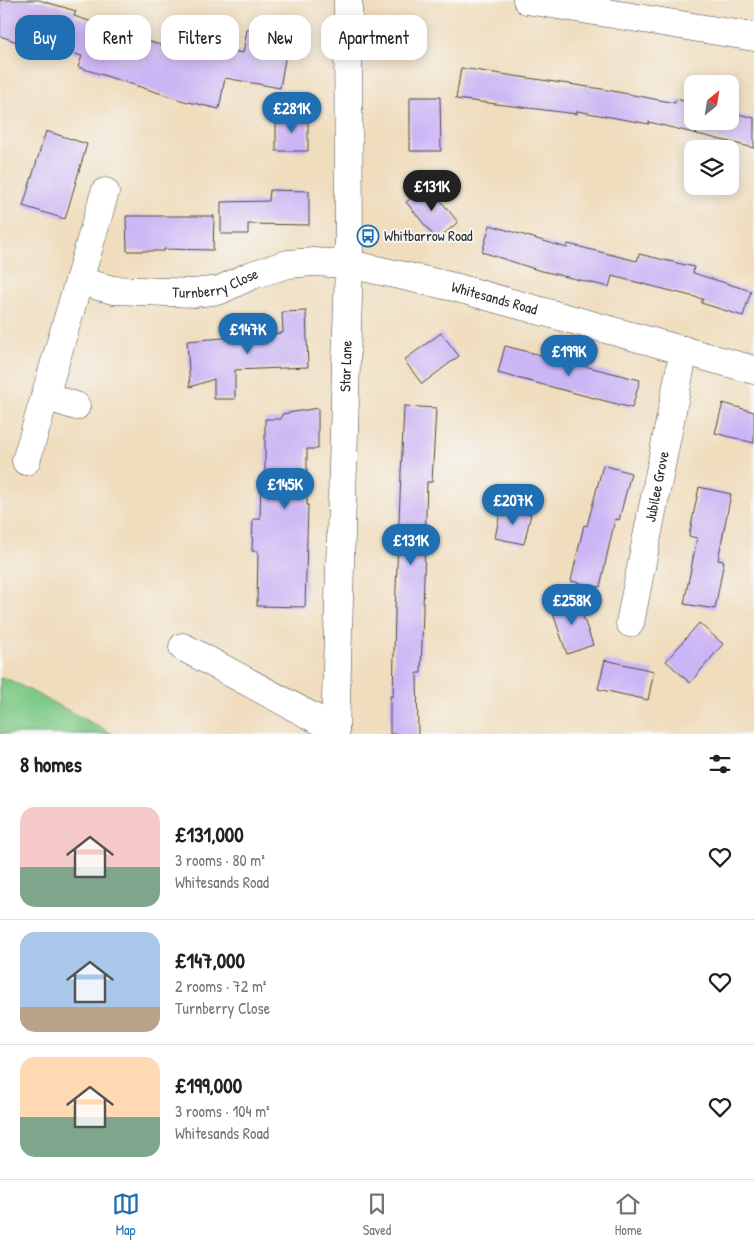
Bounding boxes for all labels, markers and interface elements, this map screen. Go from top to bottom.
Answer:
chip: Buy [15,15,75,60]
chip: Rent [85,15,151,60]
chip: Filters [161,15,239,60]
chip: New [249,15,311,60]
chip: Apartment [321,15,427,60]
north arrow [684,75,739,130]
map controls [684,75,739,195]
pin: £281K [257,92,327,134]
text: £281K [273,97,311,119]
button: layers [684,140,739,195]
pin: £131K [397,170,467,212]
text: £131K [414,175,450,197]
bus stop icon: Whitbarrow Road [356,224,380,248]
place label: Whitbarrow Road [384,225,473,246]
street label: Turnberry Close [172,263,261,303]
street label: Whitesands Road [449,276,540,320]
pin: £147K [213,312,283,355]
text: £147K [230,318,266,340]
pin: £199K [534,334,604,377]
street label: Star Lane [334,340,357,392]
text: £199K [552,340,586,362]
street label: Jubilee Grove [639,449,674,524]
pin: £145K [250,468,320,510]
text: £145K [267,473,303,495]
pin: £207K [478,484,548,526]
text: £207K [493,489,533,511]
pin: £131K [376,524,446,566]
text: £131K [393,529,429,551]
pin: £258K [537,584,607,626]
text: £258K [553,589,591,611]
text: 8 homes [20,750,82,779]
icon: filters [706,750,734,778]
text: £131,000 [175,820,244,849]
icon: home [60,827,120,887]
icon: heart [706,843,734,871]
text: 3 rooms · 80 m² [175,849,265,871]
text: Whitesands Road [175,871,269,893]
text: £147,000 [175,946,245,975]
icon: home [60,952,120,1012]
icon: heart [706,968,734,996]
text: 2 rooms · 72 m² [175,975,266,997]
text: Turnberry Close [175,997,270,1019]
text: £199,000 [175,1071,242,1100]
icon: home [60,1077,120,1137]
icon: heart [706,1093,734,1121]
text: 3 rooms · 104 m² [175,1100,270,1122]
text: Whitesands Road [175,1122,269,1144]
tab: Map [112,1190,140,1239]
tab: Saved [363,1190,391,1239]
tab: Home [614,1190,642,1239]

